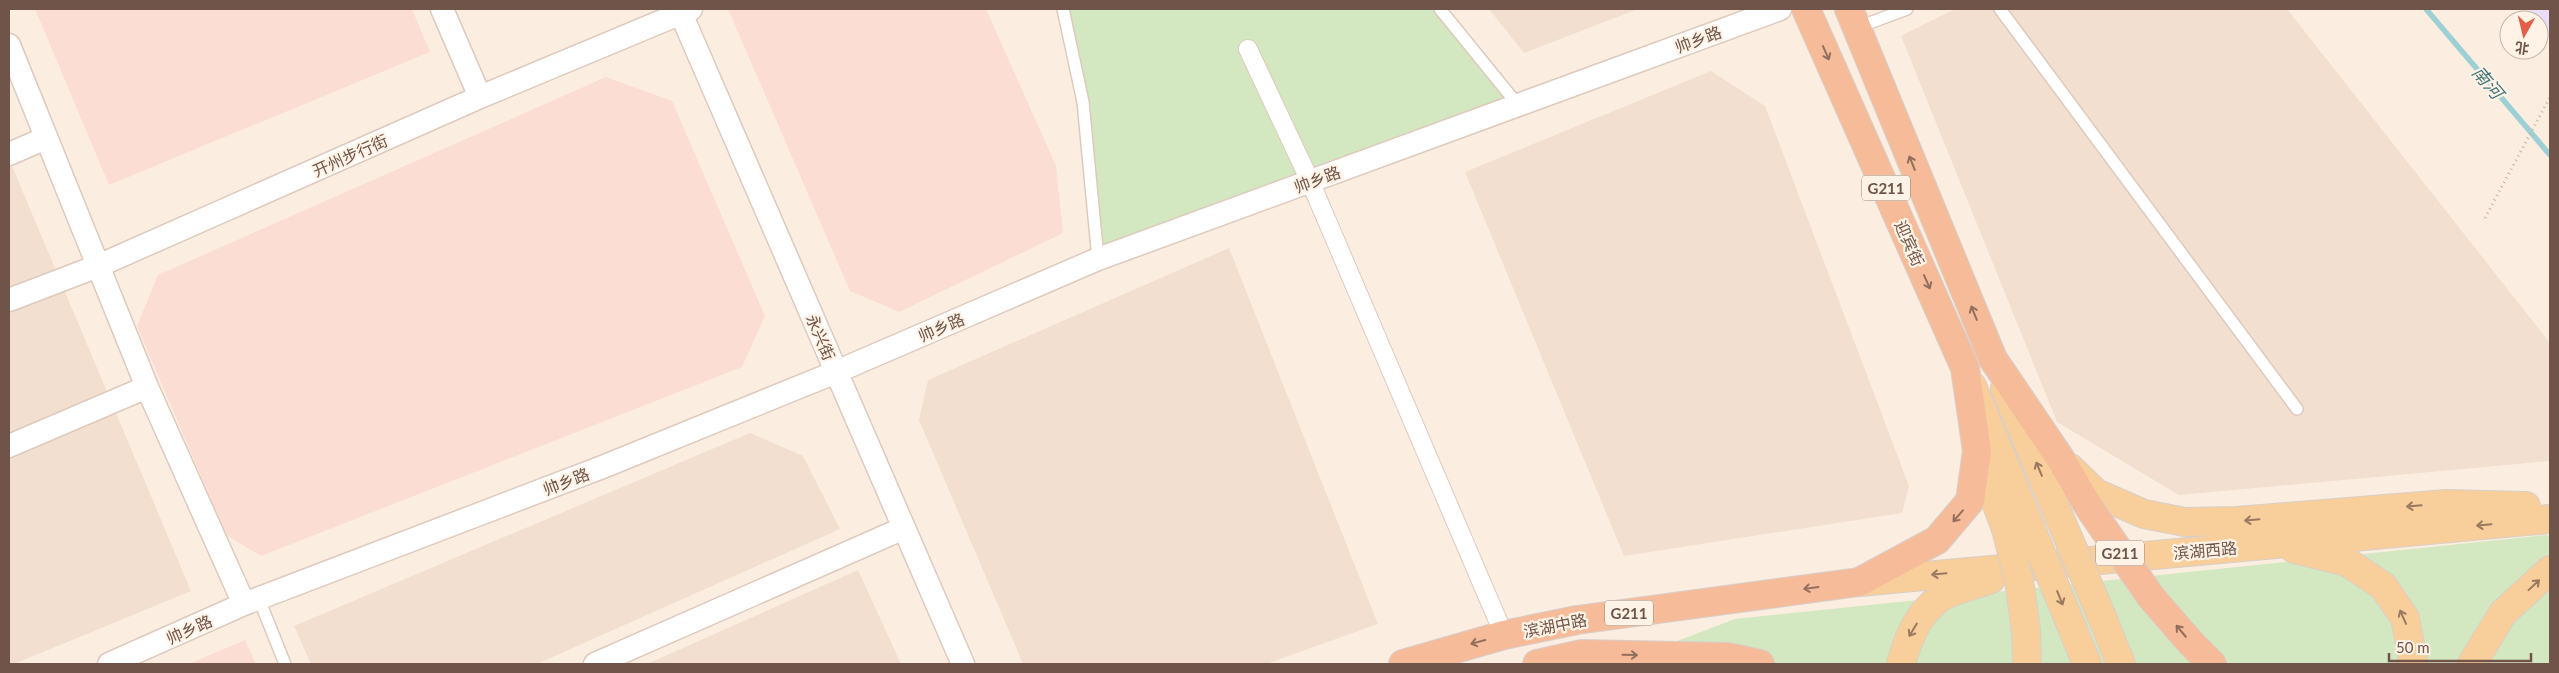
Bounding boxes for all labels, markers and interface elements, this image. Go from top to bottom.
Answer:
north arrow [2499,10,2549,60]
street label: 帅乡路 [1672,22,1724,56]
text: 北 [2514,39,2530,58]
one-way arrow [1822,45,1832,60]
water label: 南河 [2468,61,2510,105]
street label: 开州步行街 [310,130,390,180]
one-way arrow [1907,156,1916,171]
street label: 帅乡路 [1291,162,1343,196]
road number: G211 [1862,176,1910,200]
street label: 迎宾街 [1892,217,1928,269]
one-way arrow [1923,274,1932,289]
one-way arrow [1969,306,1978,322]
street label: 帅乡路 [915,309,967,345]
street label: 永兴街 [803,311,839,363]
one-way arrow [2034,462,2043,477]
street label: 帅乡路 [540,464,592,498]
one-way arrow [2406,502,2422,511]
one-way arrow [1952,509,1963,522]
one-way arrow [2245,515,2261,525]
one-way arrow [2477,520,2493,529]
street label: 滨湖西路 [2172,538,2238,562]
road number: G211 [2096,540,2144,566]
one-way arrow [1931,569,1947,579]
one-way arrow [2527,579,2540,591]
one-way arrow [1803,583,1819,593]
one-way arrow [2055,590,2065,605]
road number: G211 [1605,600,1653,626]
street label: 滨湖中路 [1522,610,1588,640]
one-way arrow [2397,610,2407,625]
street label: 帅乡路 [163,611,215,647]
one-way arrow [1907,623,1917,637]
one-way arrow [2175,625,2186,638]
scale bar [2389,630,2532,662]
one-way arrow [1471,638,1487,648]
text: 50 m [2396,638,2430,656]
one-way arrow [1622,650,1638,660]

